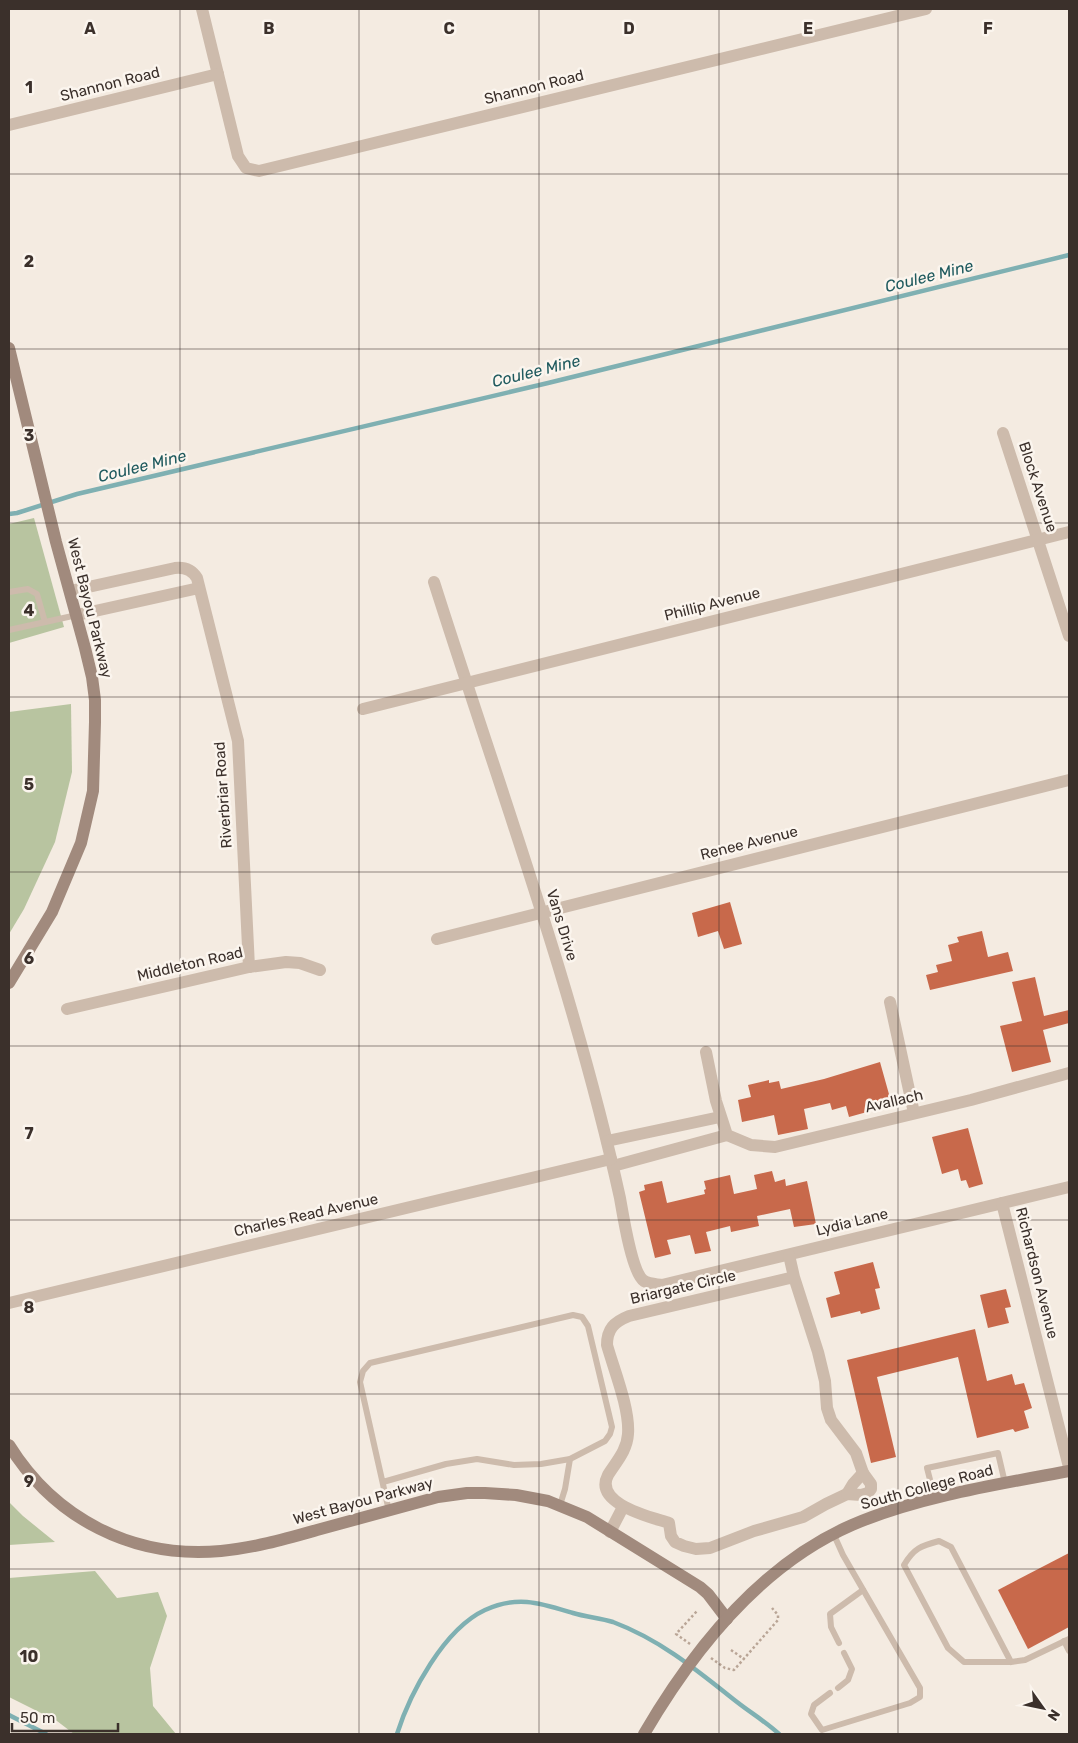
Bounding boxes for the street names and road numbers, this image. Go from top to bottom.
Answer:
street label: Shannon Road [58,63,162,105]
street label: Shannon Road [482,66,586,108]
street label: Block Avenue [1015,440,1061,534]
street label: West Bayou Parkway [64,536,116,680]
street label: Phillip Avenue [662,583,762,625]
street label: Riverbriar Road [210,741,236,849]
street label: Renee Avenue [698,822,800,864]
street label: Vans Drive [543,887,581,963]
street label: Middleton Road [135,943,245,985]
street label: Avallach [863,1086,925,1116]
street label: Charles Read Avenue [232,1190,380,1240]
street label: Lydia Lane [814,1204,890,1240]
street label: Richardson Avenue [1012,1205,1062,1341]
street label: Briargate Circle [628,1266,738,1308]
street label: South College Road [859,1461,995,1513]
street label: West Bayou Parkway [291,1474,435,1528]

